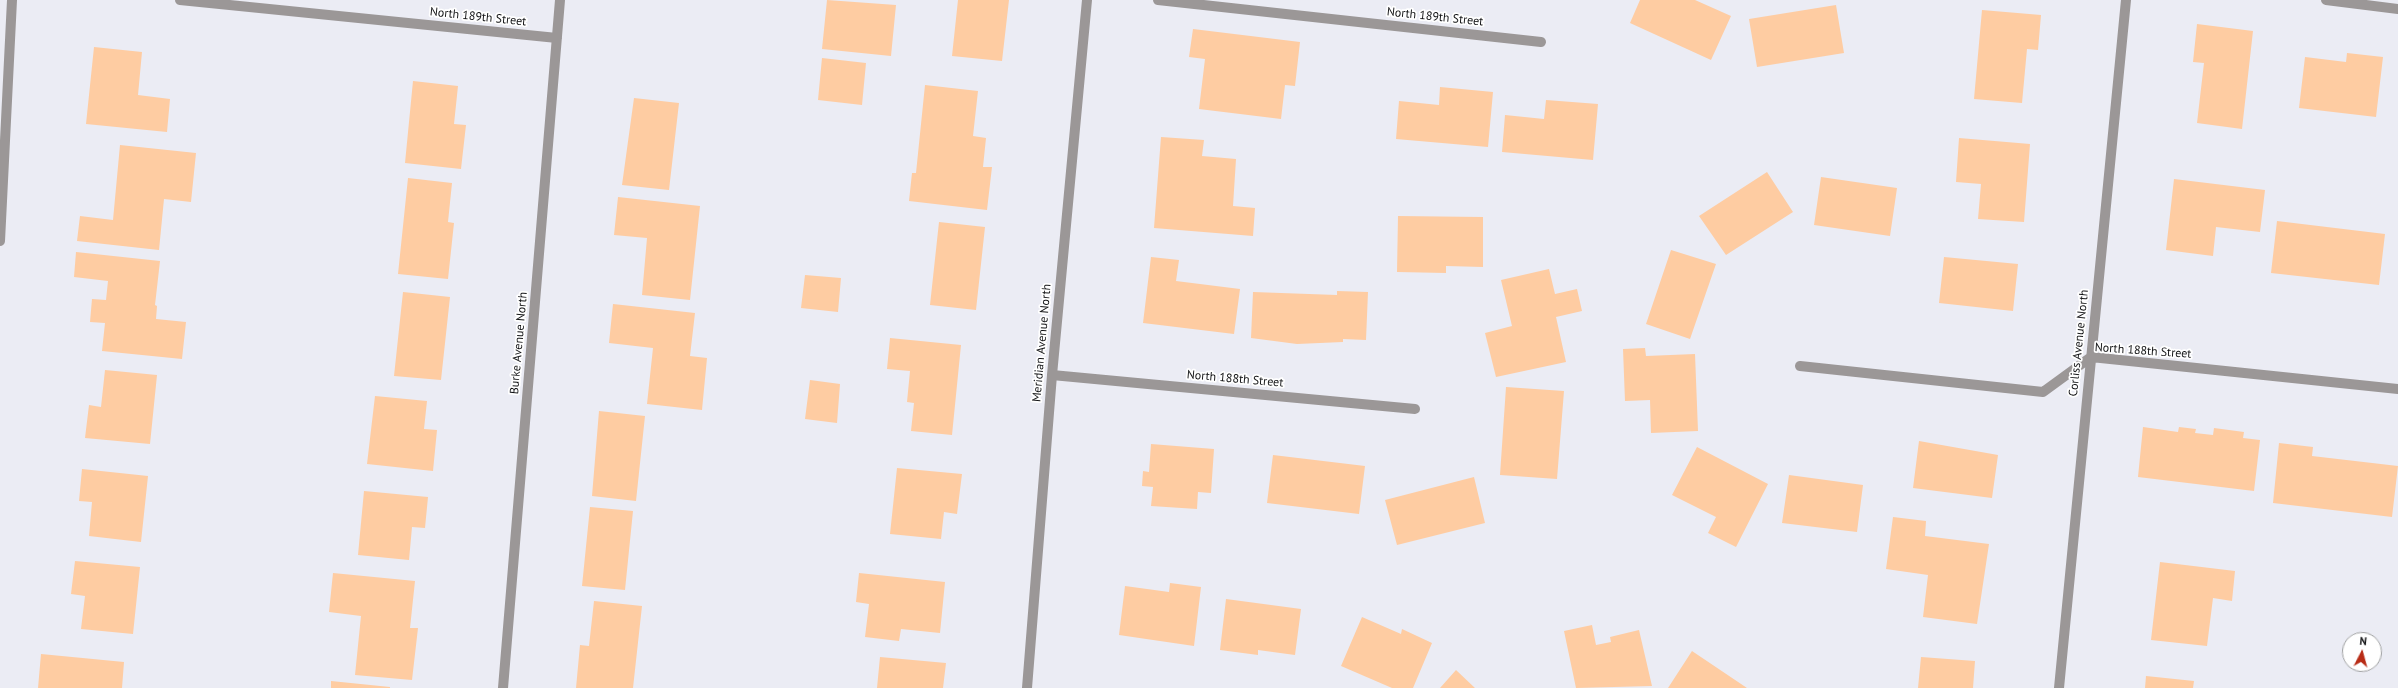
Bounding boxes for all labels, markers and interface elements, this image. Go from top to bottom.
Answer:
street label: North 189th Street [429,5,527,29]
street label: North 189th Street [1386,5,1484,29]
street label: Meridian Avenue North [1030,283,1054,403]
street label: Corliss Avenue North [2066,289,2092,397]
street label: Burke Avenue North [507,291,531,395]
street label: North 188th Street [2094,340,2192,362]
street label: North 188th Street [1186,368,1284,390]
north arrow [2342,632,2382,672]
text: N [2359,634,2367,648]

